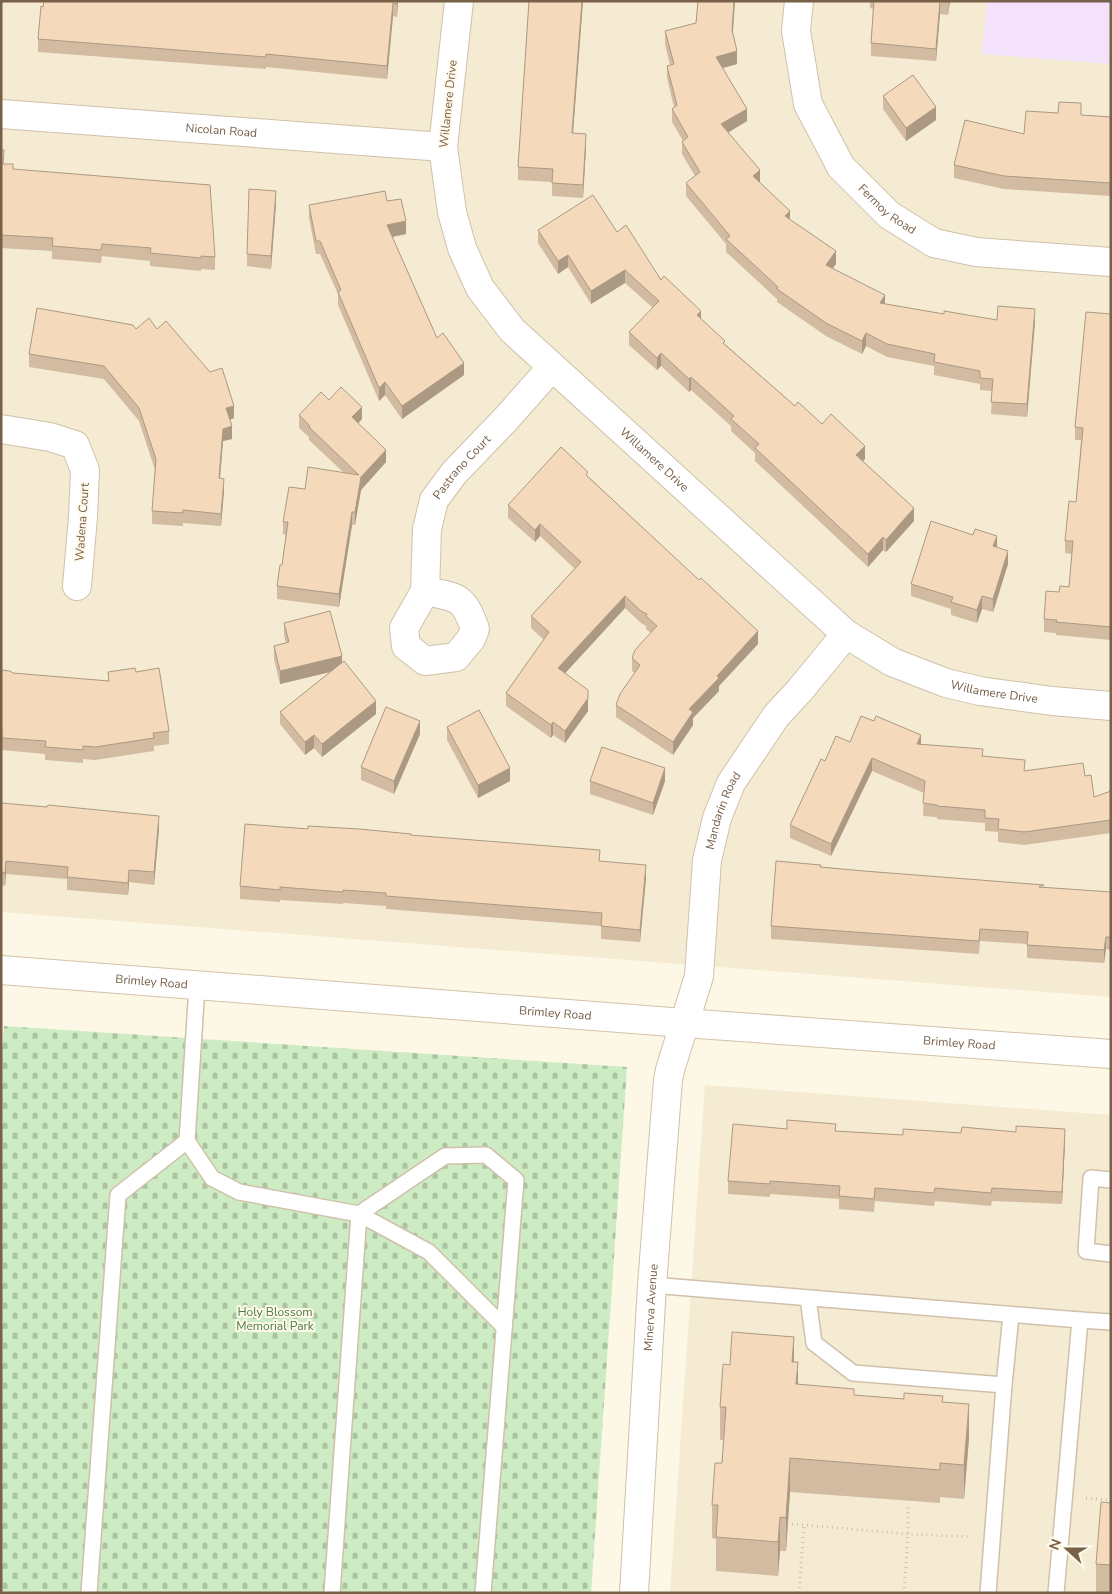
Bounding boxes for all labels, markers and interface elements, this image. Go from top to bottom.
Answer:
street label: Willamere Drive [435,59,461,149]
street label: Nicolan Road [185,120,258,141]
street label: Fermoy Road [855,181,919,238]
street label: Willamere Drive [616,424,692,495]
street label: Pastrano Court [429,431,495,503]
street label: Wadena Court [71,482,93,562]
street label: Willamere Drive [949,676,1039,707]
street label: Mandarin Road [702,769,744,851]
street label: Brimley Road [115,971,188,992]
street label: Brimley Road [519,1002,592,1024]
street label: Brimley Road [922,1032,996,1054]
street label: Minerva Avenue [640,1263,662,1352]
park label: Holy Blossom Memorial Park [236,1304,315,1334]
north arrow [1042,1524,1092,1574]
text: N [1045,1536,1066,1553]

